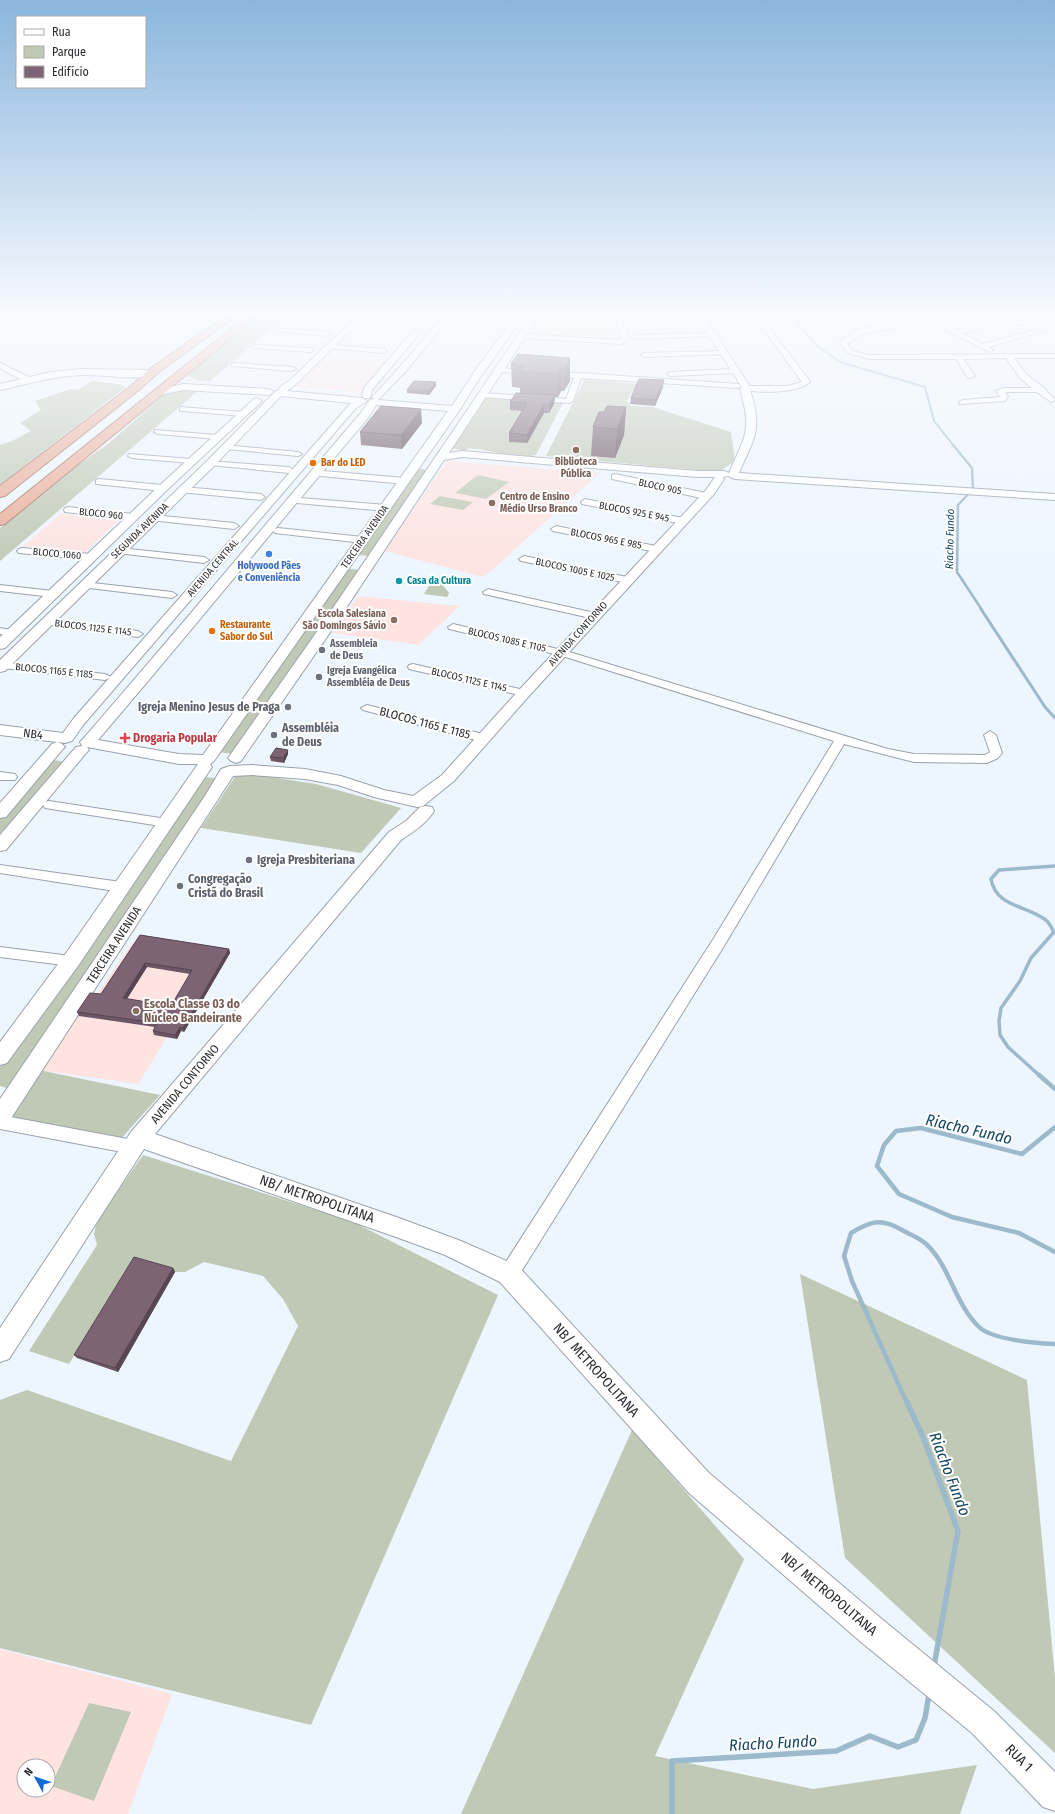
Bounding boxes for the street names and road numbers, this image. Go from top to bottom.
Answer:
street label: BLOCO 905 [637,477,683,498]
street label: BLOCOS 925 E 945 [598,499,671,525]
street label: SEGUNDA AVENIDA [109,500,172,561]
street label: TERCEIRA AVENIDA [339,502,392,571]
street label: BLOCO 960 [78,506,124,522]
street label: BLOCOS 965 E 985 [569,526,643,552]
street label: AVENIDA CENTRAL [185,536,242,599]
street label: BLOCO 1060 [32,546,82,562]
street label: BLOCOS 1005 E 1025 [534,556,616,584]
street label: AVENIDA CONTORNO [546,599,610,669]
street label: BLOCOS 1125 E 1145 [54,617,132,639]
street label: BLOCOS 1085 E 1105 [467,625,548,655]
street label: BLOCOS 1165 E 1185 [15,661,94,681]
street label: BLOCOS 1125 E 1145 [430,665,508,695]
street label: BLOCOS 1165 E 1185 [378,704,472,742]
street label: NB4 [22,726,44,742]
street label: TERCEIRA AVENIDA [84,903,145,986]
street label: AVENIDA CONTORNO [148,1042,222,1126]
street label: NB/ METROPOLITANA [257,1171,377,1227]
street label: NB/ METROPOLITANA [549,1320,643,1421]
street label: NB/ METROPOLITANA [777,1549,881,1640]
street label: RUA 1 [1002,1741,1036,1775]

